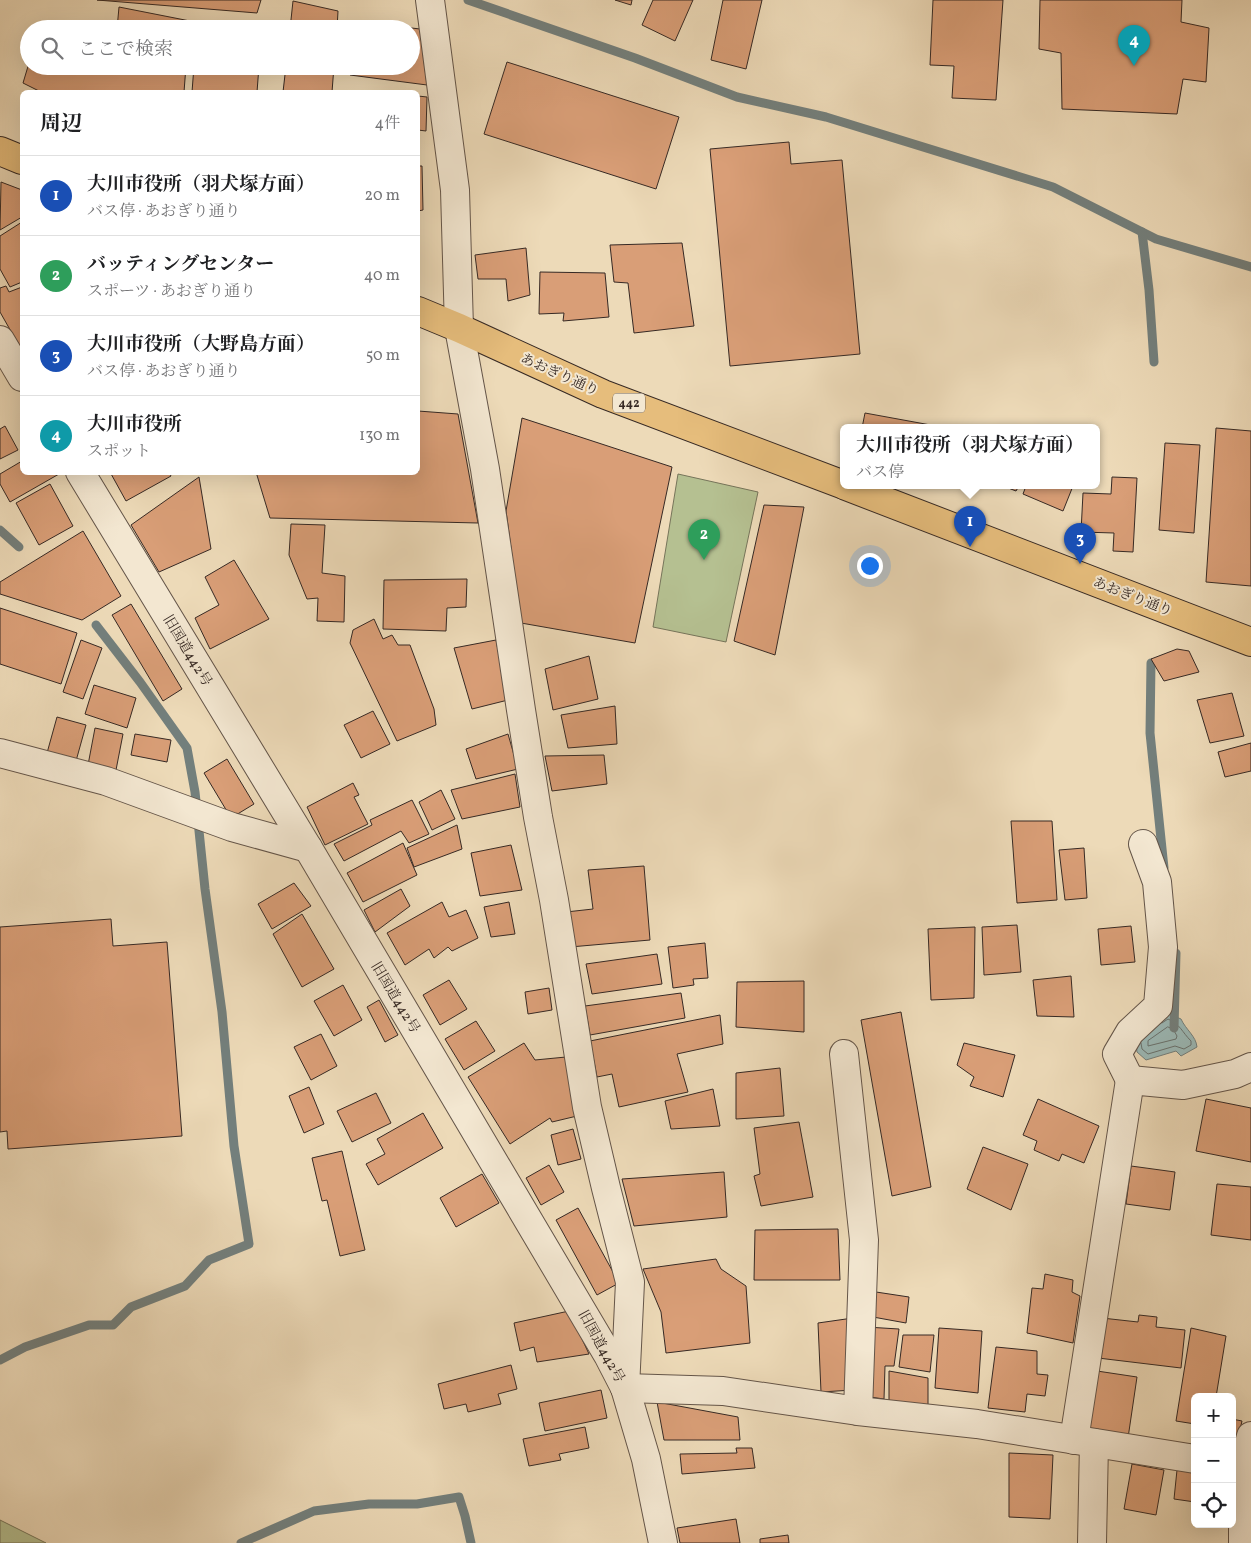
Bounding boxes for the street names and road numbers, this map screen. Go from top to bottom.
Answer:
street label: あおぎり通り [517,350,602,401]
road number: 442 [613,393,645,412]
street label: あおぎり通り [1090,573,1175,621]
street label: 旧国道442号 [158,611,216,690]
street label: 旧国道442号 [366,958,424,1037]
street label: 旧国道442号 [573,1307,628,1386]

